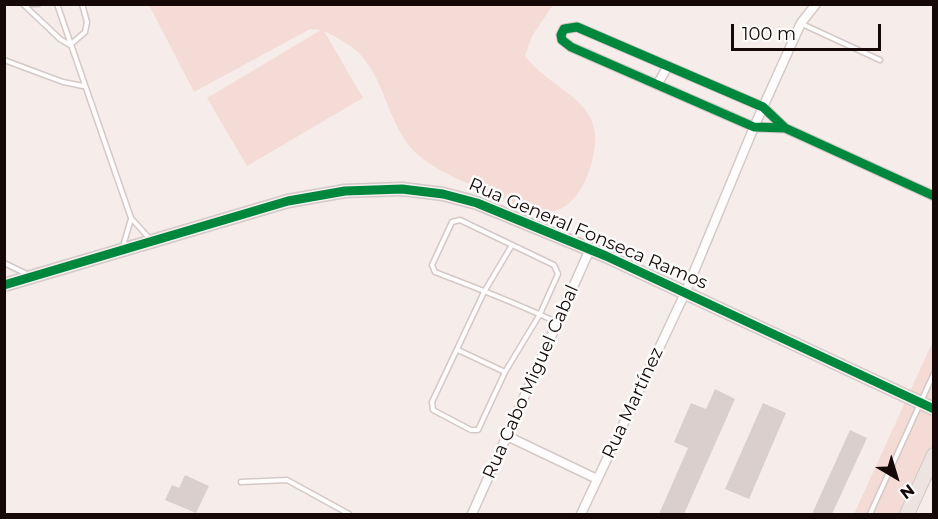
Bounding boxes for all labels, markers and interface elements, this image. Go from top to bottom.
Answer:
scale bar [734,12,884,50]
text: 100 m [742,23,796,45]
street label: Rua General Fonseca Ramos [465,174,711,294]
street label: Rua Cabo Miguel Cabal [479,282,583,482]
street label: Rua Martínez [598,344,668,462]
north arrow [866,447,926,507]
text: N [896,480,918,503]

